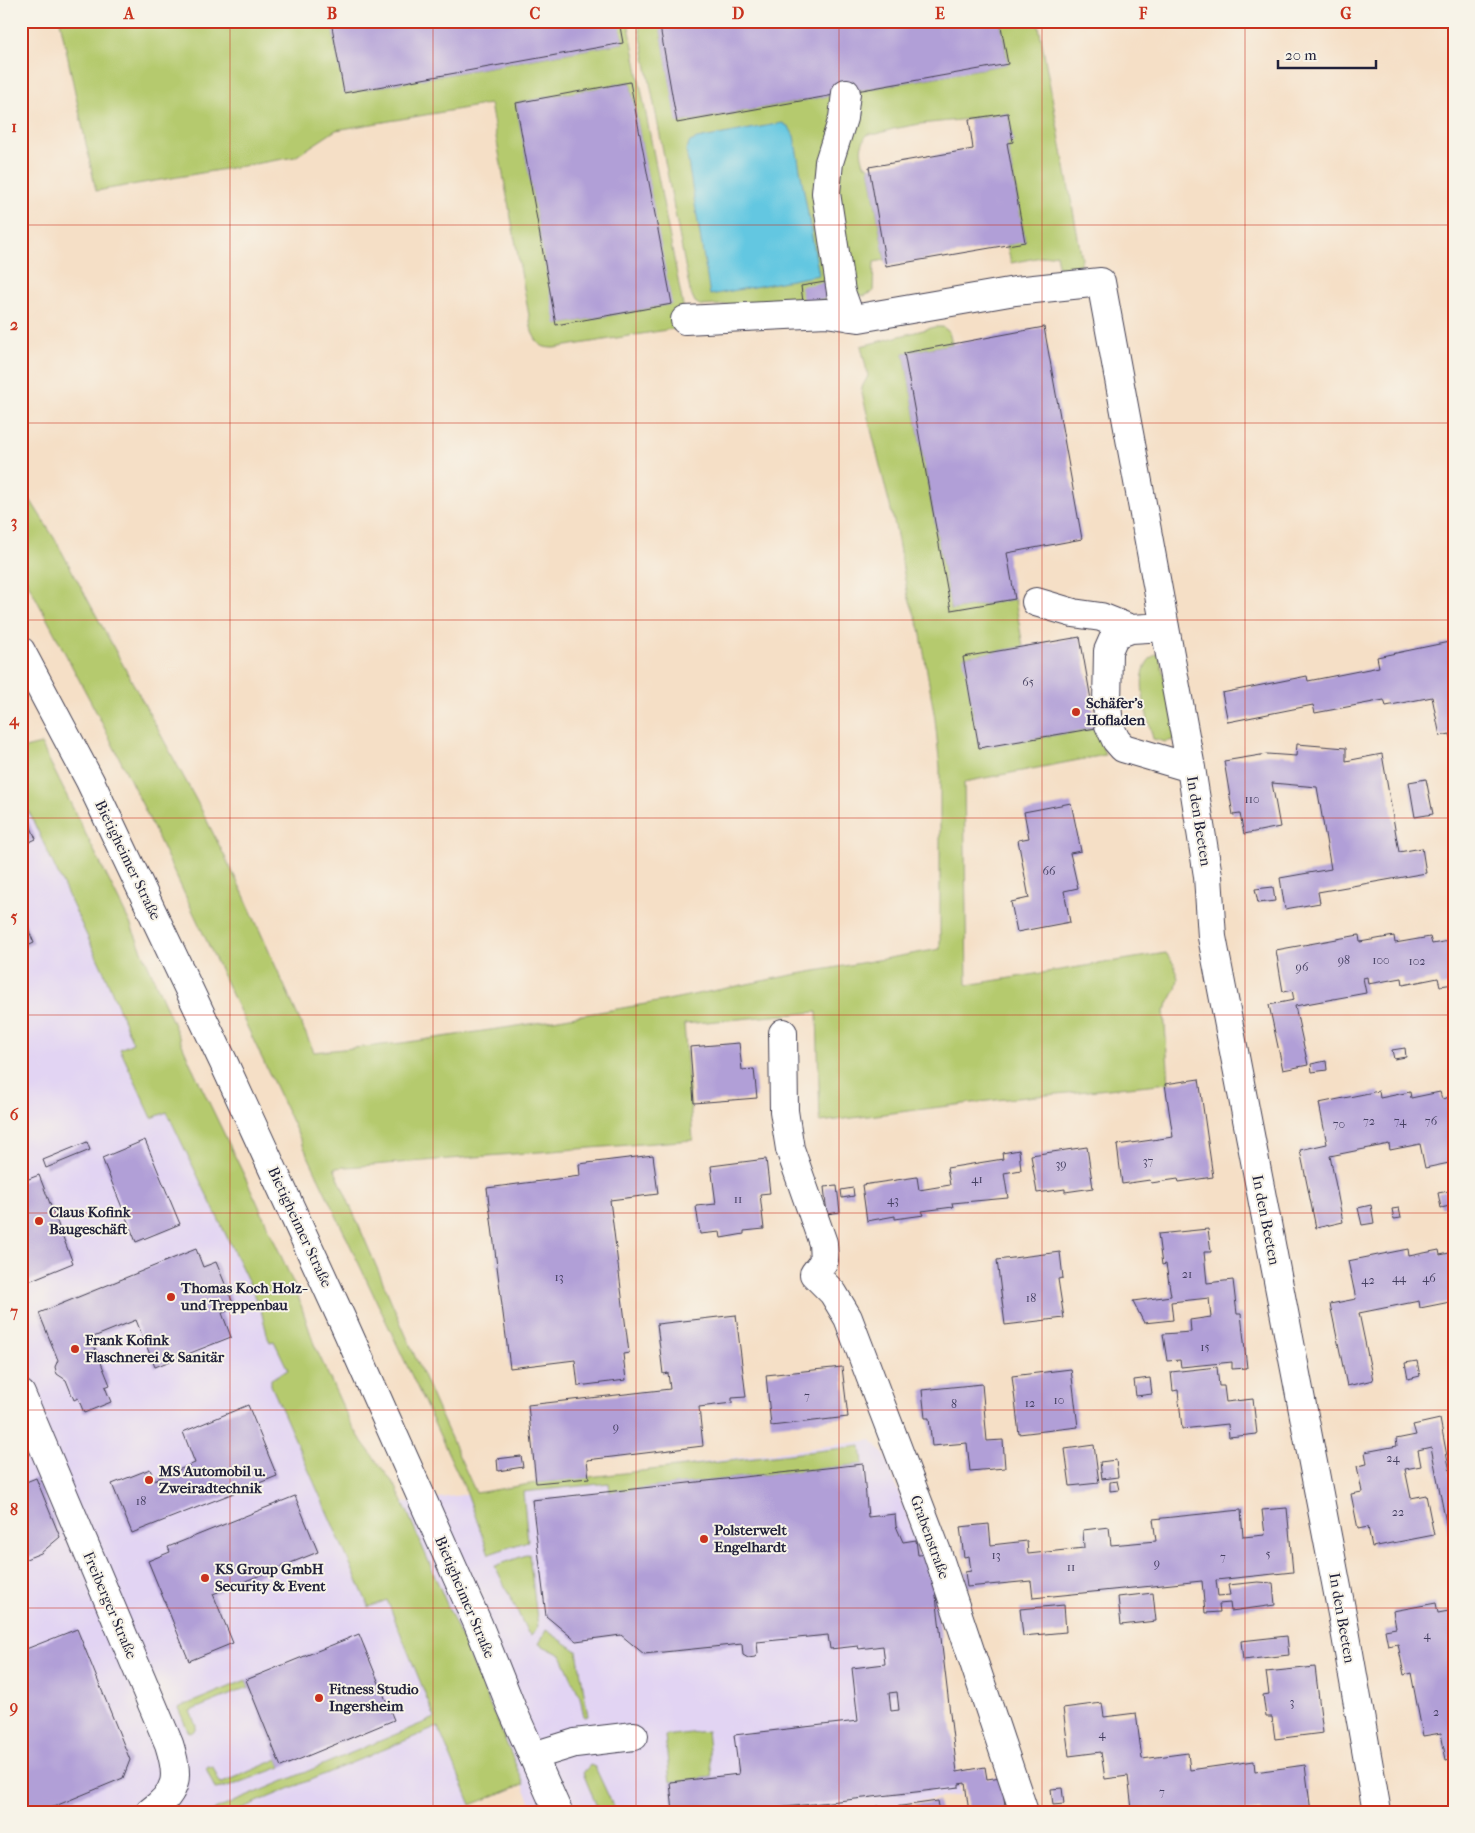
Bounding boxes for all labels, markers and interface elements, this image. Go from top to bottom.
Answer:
text: A [123,4,135,23]
text: B [327,4,337,23]
text: C [530,4,541,23]
text: D [732,4,744,23]
text: E [935,4,945,23]
text: F [1138,4,1148,23]
text: G [1340,4,1352,23]
scale bar [1278,38,1375,70]
text: 20 m [1285,46,1317,64]
text: 1 [11,117,17,136]
text: 2 [10,315,18,334]
text: 3 [11,512,17,532]
house number: 65 [1022,675,1034,689]
place label: Schäfer's Hofladen [1086,694,1145,729]
marker: Schäfer's Hofladen [1070,706,1082,718]
text: 4 [8,710,20,730]
street label: In den Beeten [1183,774,1215,868]
house number: 110 [1244,792,1260,806]
street label: Bietigheimer Straße [91,797,165,923]
house number: 66 [1043,864,1056,878]
text: 5 [11,907,18,926]
house number: 98 [1338,953,1350,967]
house number: 100 [1372,953,1390,967]
house number: 102 [1408,954,1426,968]
house number: 96 [1296,960,1309,974]
text: 6 [10,1105,19,1124]
house number: 72 [1363,1114,1375,1128]
house number: 74 [1394,1114,1407,1128]
house number: 76 [1425,1114,1438,1128]
house number: 70 [1333,1117,1345,1131]
house number: 37 [1143,1154,1154,1168]
house number: 39 [1055,1157,1067,1171]
street label: Bietigheimer Straße [264,1164,336,1291]
house number: 41 [971,1172,983,1186]
street label: In den Beeten [1248,1173,1284,1267]
house number: 11 [734,1192,742,1206]
house number: 43 [887,1193,899,1207]
place label: Claus Kofink Baugeschäft [49,1203,132,1238]
marker: Claus Kofink Baugeschäft [33,1215,45,1227]
house number: 21 [1182,1267,1192,1281]
house number: 13 [554,1270,564,1284]
house number: 44 [1392,1271,1407,1285]
house number: 46 [1422,1271,1436,1285]
house number: 42 [1361,1273,1375,1287]
place label: Thomas Koch Holz- und Treppenbau [180,1279,308,1314]
marker: Thomas Koch Holz- und Treppenbau [165,1291,177,1303]
house number: 18 [1026,1291,1036,1305]
text: 7 [9,1302,18,1321]
place label: Frank Kofink Flaschnerei & Sanitär [84,1331,225,1366]
house number: 15 [1200,1340,1210,1354]
marker: Frank Kofink Flaschnerei & Sanitär [69,1343,81,1355]
house number: 7 [804,1389,810,1403]
house number: 10 [1054,1393,1064,1407]
house number: 12 [1025,1396,1035,1410]
house number: 8 [951,1397,957,1411]
house number: 9 [613,1420,619,1434]
house number: 24 [1386,1451,1401,1465]
place label: MS Automobil u. Zweiradtechnik [158,1462,266,1497]
marker: MS Automobil u. Zweiradtechnik [143,1474,155,1486]
street label: Grabenstraße [907,1493,954,1582]
house number: 18 [136,1494,146,1508]
text: 8 [10,1500,18,1519]
house number: 22 [1392,1505,1404,1519]
place label: Polsterwelt Engelhardt [714,1521,787,1556]
street label: Bietigheimer Straße [431,1533,499,1661]
marker: Polsterwelt Engelhardt [698,1533,710,1545]
house number: 5 [1265,1547,1271,1561]
house number: 13 [991,1548,1001,1562]
street label: Freiberger Straße [79,1549,141,1662]
house number: 7 [1220,1550,1226,1564]
house number: 9 [1154,1556,1160,1570]
place label: KS Group GmbH Security & Event [215,1560,326,1595]
house number: 11 [1067,1560,1075,1574]
street label: In den Beeten [1325,1571,1359,1665]
marker: KS Group GmbH Security & Event [199,1572,211,1584]
house number: 4 [1423,1628,1431,1642]
place label: Fitness Studio Ingersheim [328,1680,419,1715]
marker: Fitness Studio Ingersheim [313,1692,325,1704]
house number: 3 [1290,1695,1295,1709]
text: 9 [9,1697,18,1717]
house number: 2 [1433,1705,1439,1719]
house number: 4 [1098,1727,1106,1741]
house number: 7 [1159,1785,1165,1799]

